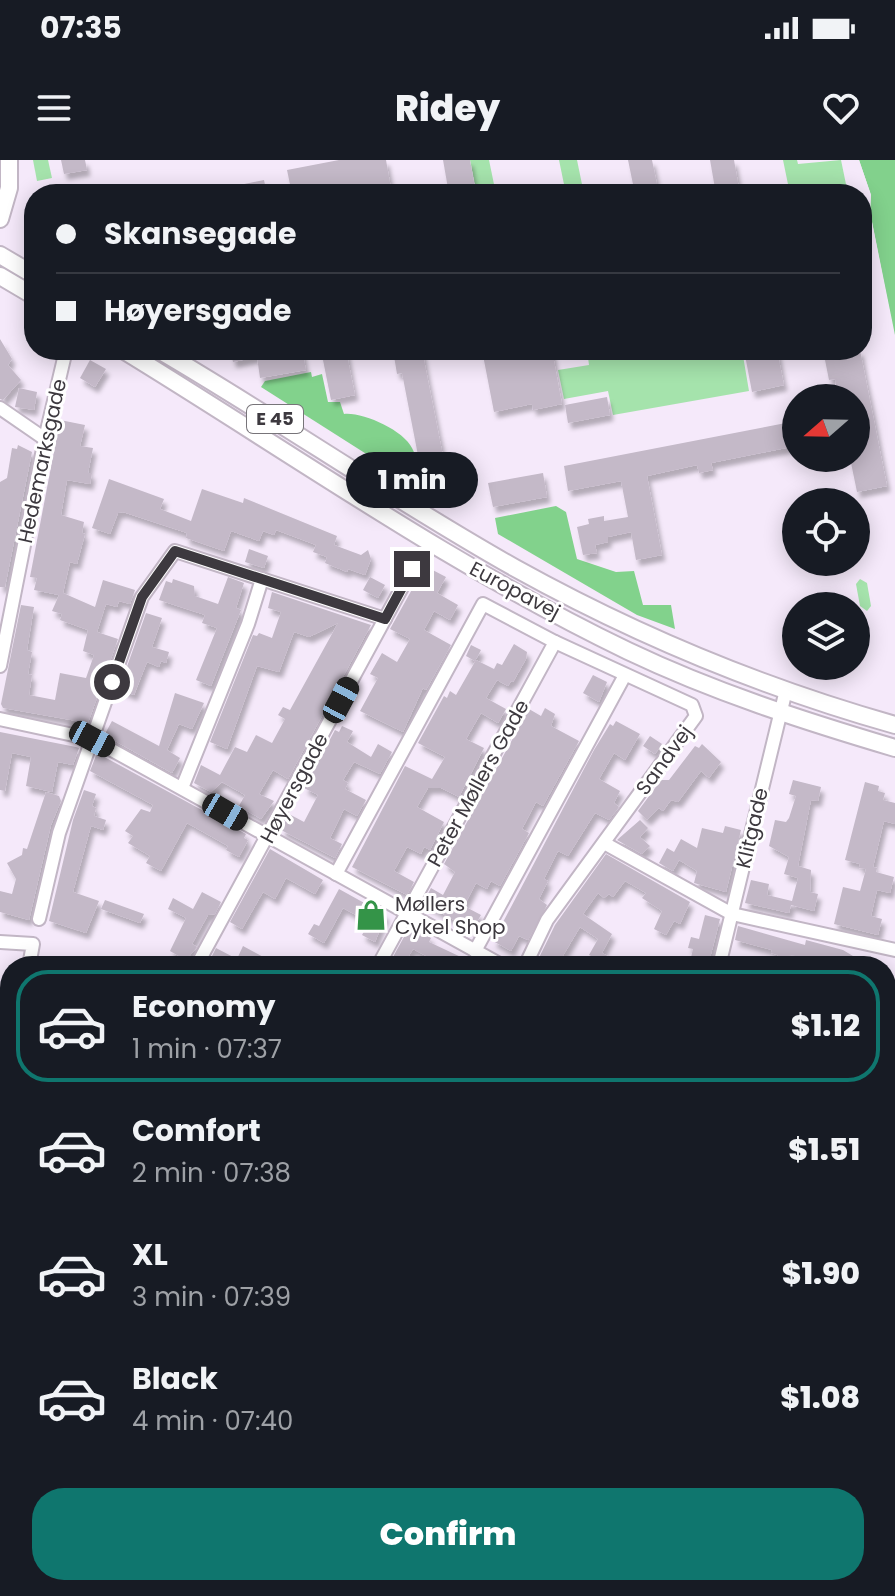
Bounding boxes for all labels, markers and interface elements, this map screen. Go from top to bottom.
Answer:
text: 07:35 [40,6,122,49]
text: Ridey [395,83,500,134]
icon: menu [32,86,76,130]
icon: heart [819,86,863,130]
text: Skansegade [104,212,296,255]
text: Høyersgade [104,289,291,332]
street label: Hedemarksgade [11,376,73,546]
north arrow [782,384,870,472]
map controls [782,384,870,680]
road number: E 45 [247,405,303,433]
callout: 1 min [346,453,478,509]
text: 1 min [378,462,446,498]
button: locate [782,488,870,576]
route end [394,551,430,587]
street label: Europavej [465,554,565,626]
button: layers [782,592,870,680]
route start [94,664,130,700]
car [319,673,363,727]
street label: Peter Møllers Gade [420,694,536,872]
car [65,717,119,761]
street label: Sandvej [629,719,699,801]
street label: Høyersgade [253,728,335,848]
street label: Klitgade [729,785,775,871]
car [198,790,252,834]
place label: Møllers Cykel Shop [395,890,506,941]
shop icon: Møllers Cykel Shop [354,898,388,932]
text: Economy [132,985,276,1028]
icon: car [36,990,108,1062]
text: $1.12 [791,1004,860,1047]
text: 1 min · 07:37 [132,1031,282,1067]
text: Comfort [132,1109,261,1152]
icon: car [36,1114,108,1186]
text: $1.51 [788,1128,860,1171]
text: 2 min · 07:38 [132,1155,291,1191]
text: XL [132,1233,168,1276]
icon: car [36,1238,108,1310]
text: $1.90 [782,1252,860,1295]
text: 3 min · 07:39 [132,1279,291,1315]
text: Black [132,1357,218,1400]
icon: car [36,1362,108,1434]
text: $1.08 [780,1376,860,1419]
text: 4 min · 07:40 [132,1403,293,1439]
button: Confirm [32,1488,864,1580]

